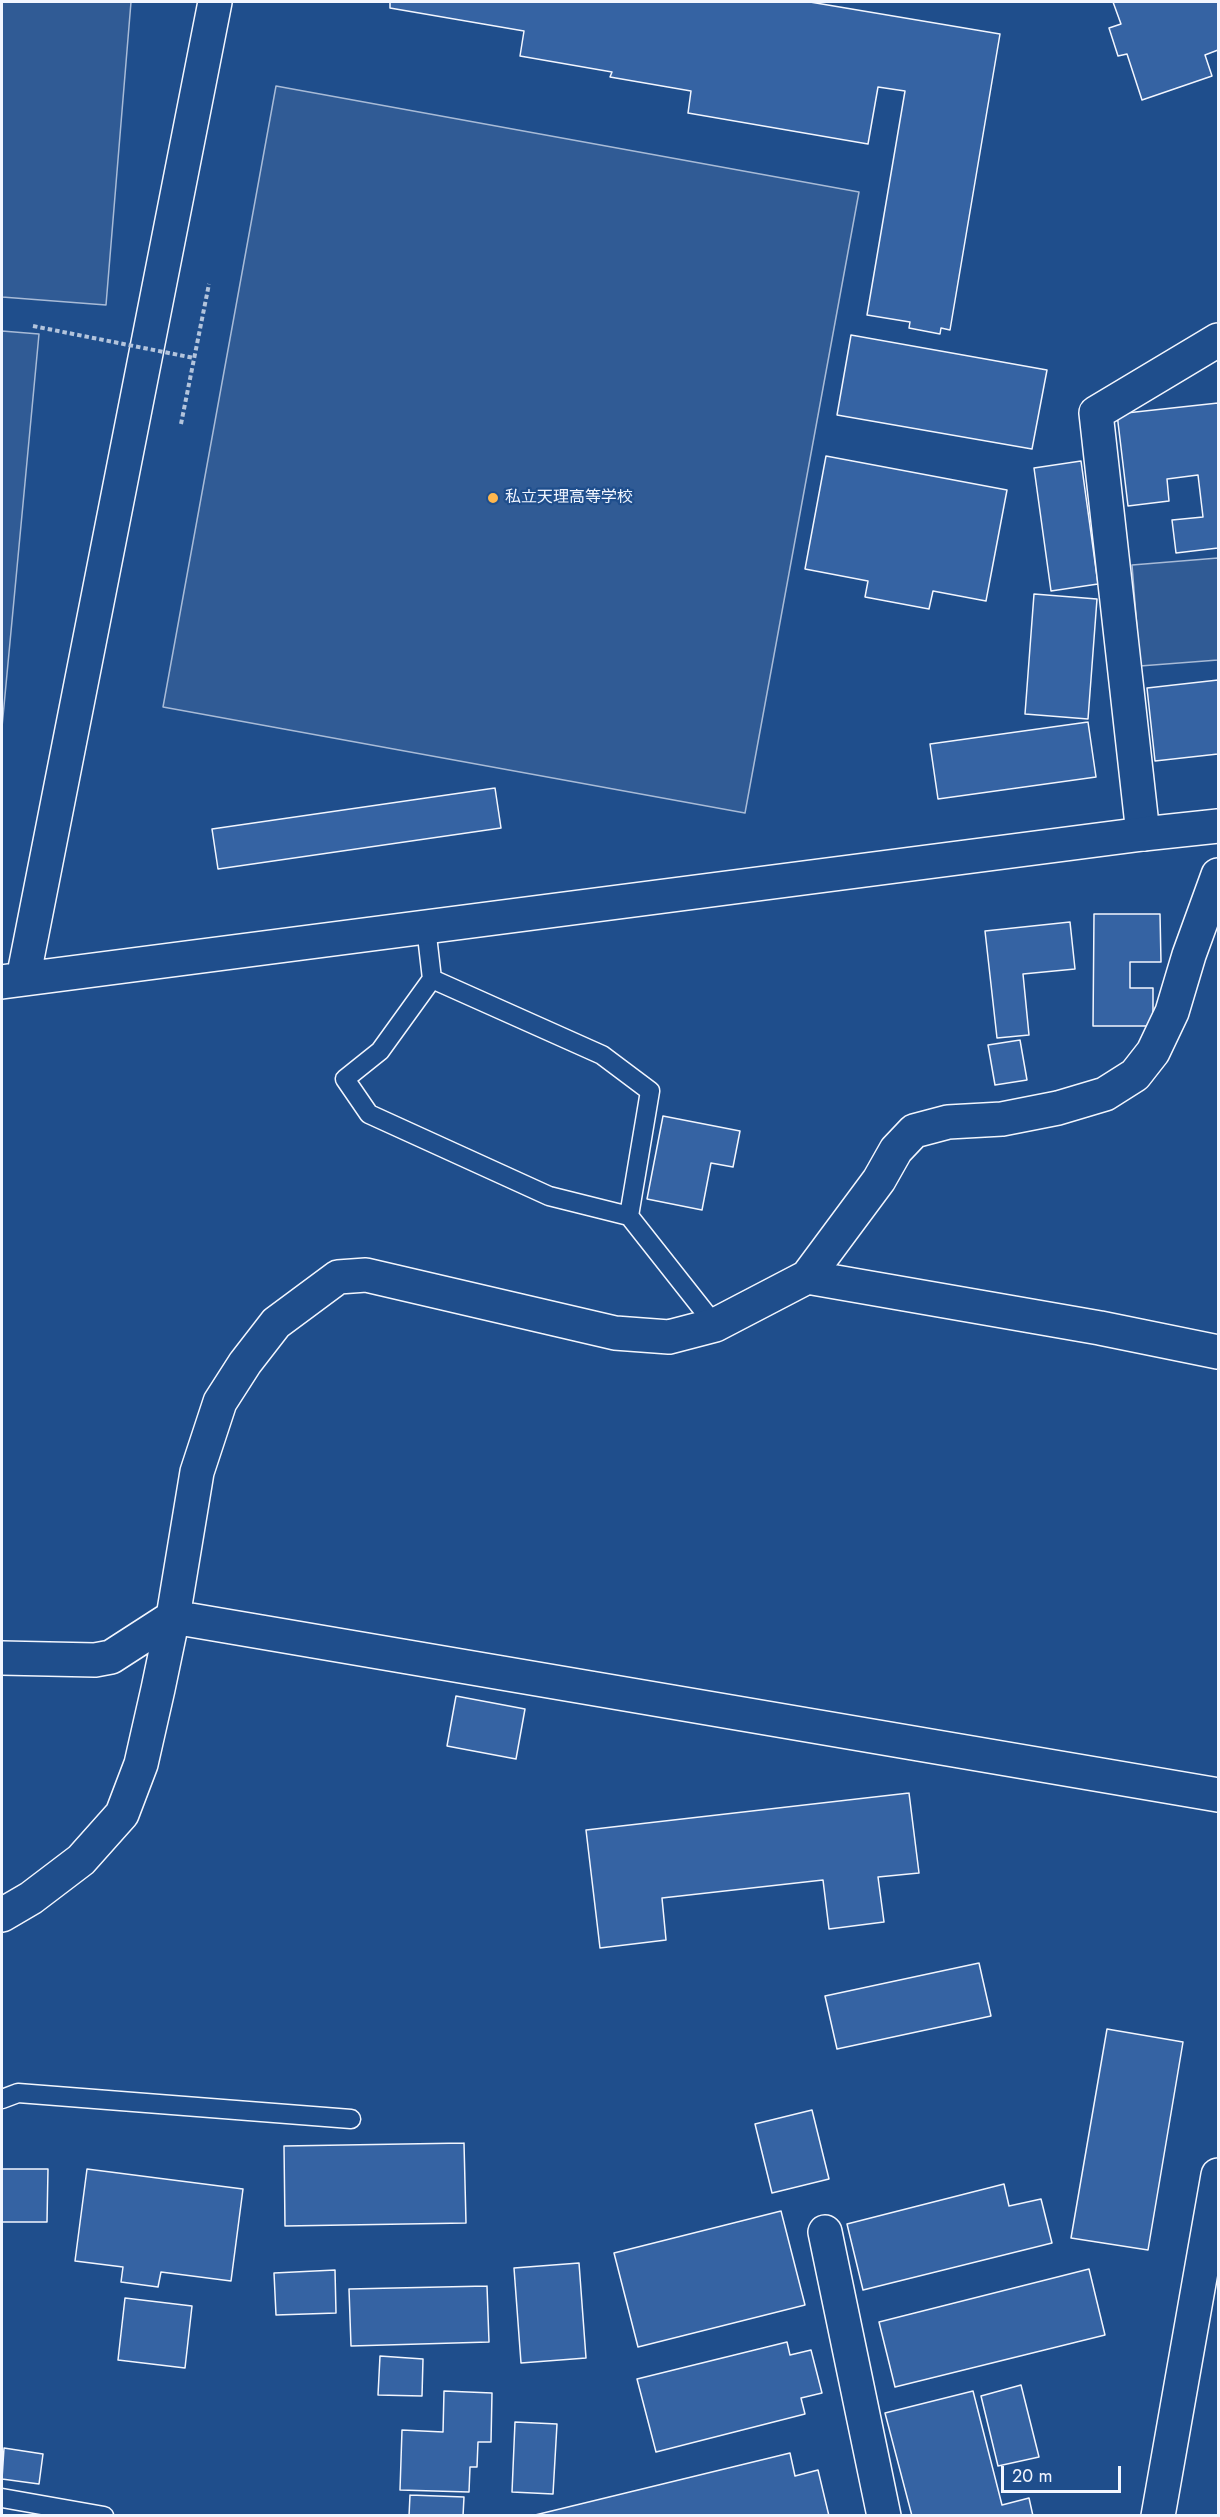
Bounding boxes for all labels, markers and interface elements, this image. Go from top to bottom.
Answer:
place label: 私立天理高等学校 [505,488,633,508]
marker: 私立天理高等学校 [486,491,500,505]
scale bar [1004,2454,1124,2492]
text: 20 m [1012,2463,1052,2489]

